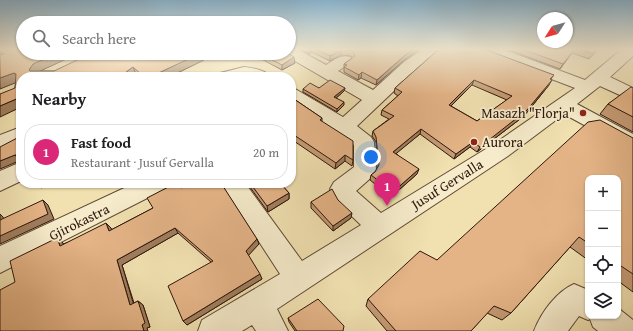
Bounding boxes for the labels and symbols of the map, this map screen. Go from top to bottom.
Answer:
north arrow [537,12,573,48]
place label: Masazh "Florja" [481,103,575,123]
marker: Masazh "Florja" [578,108,588,118]
place label: Aurora [482,132,523,152]
marker: Aurora [469,137,479,147]
your location [361,147,381,167]
street label: Jusuf Gervalla [406,154,487,215]
pin: 1 [374,173,400,206]
street label: Gjirokastra [45,199,113,245]

